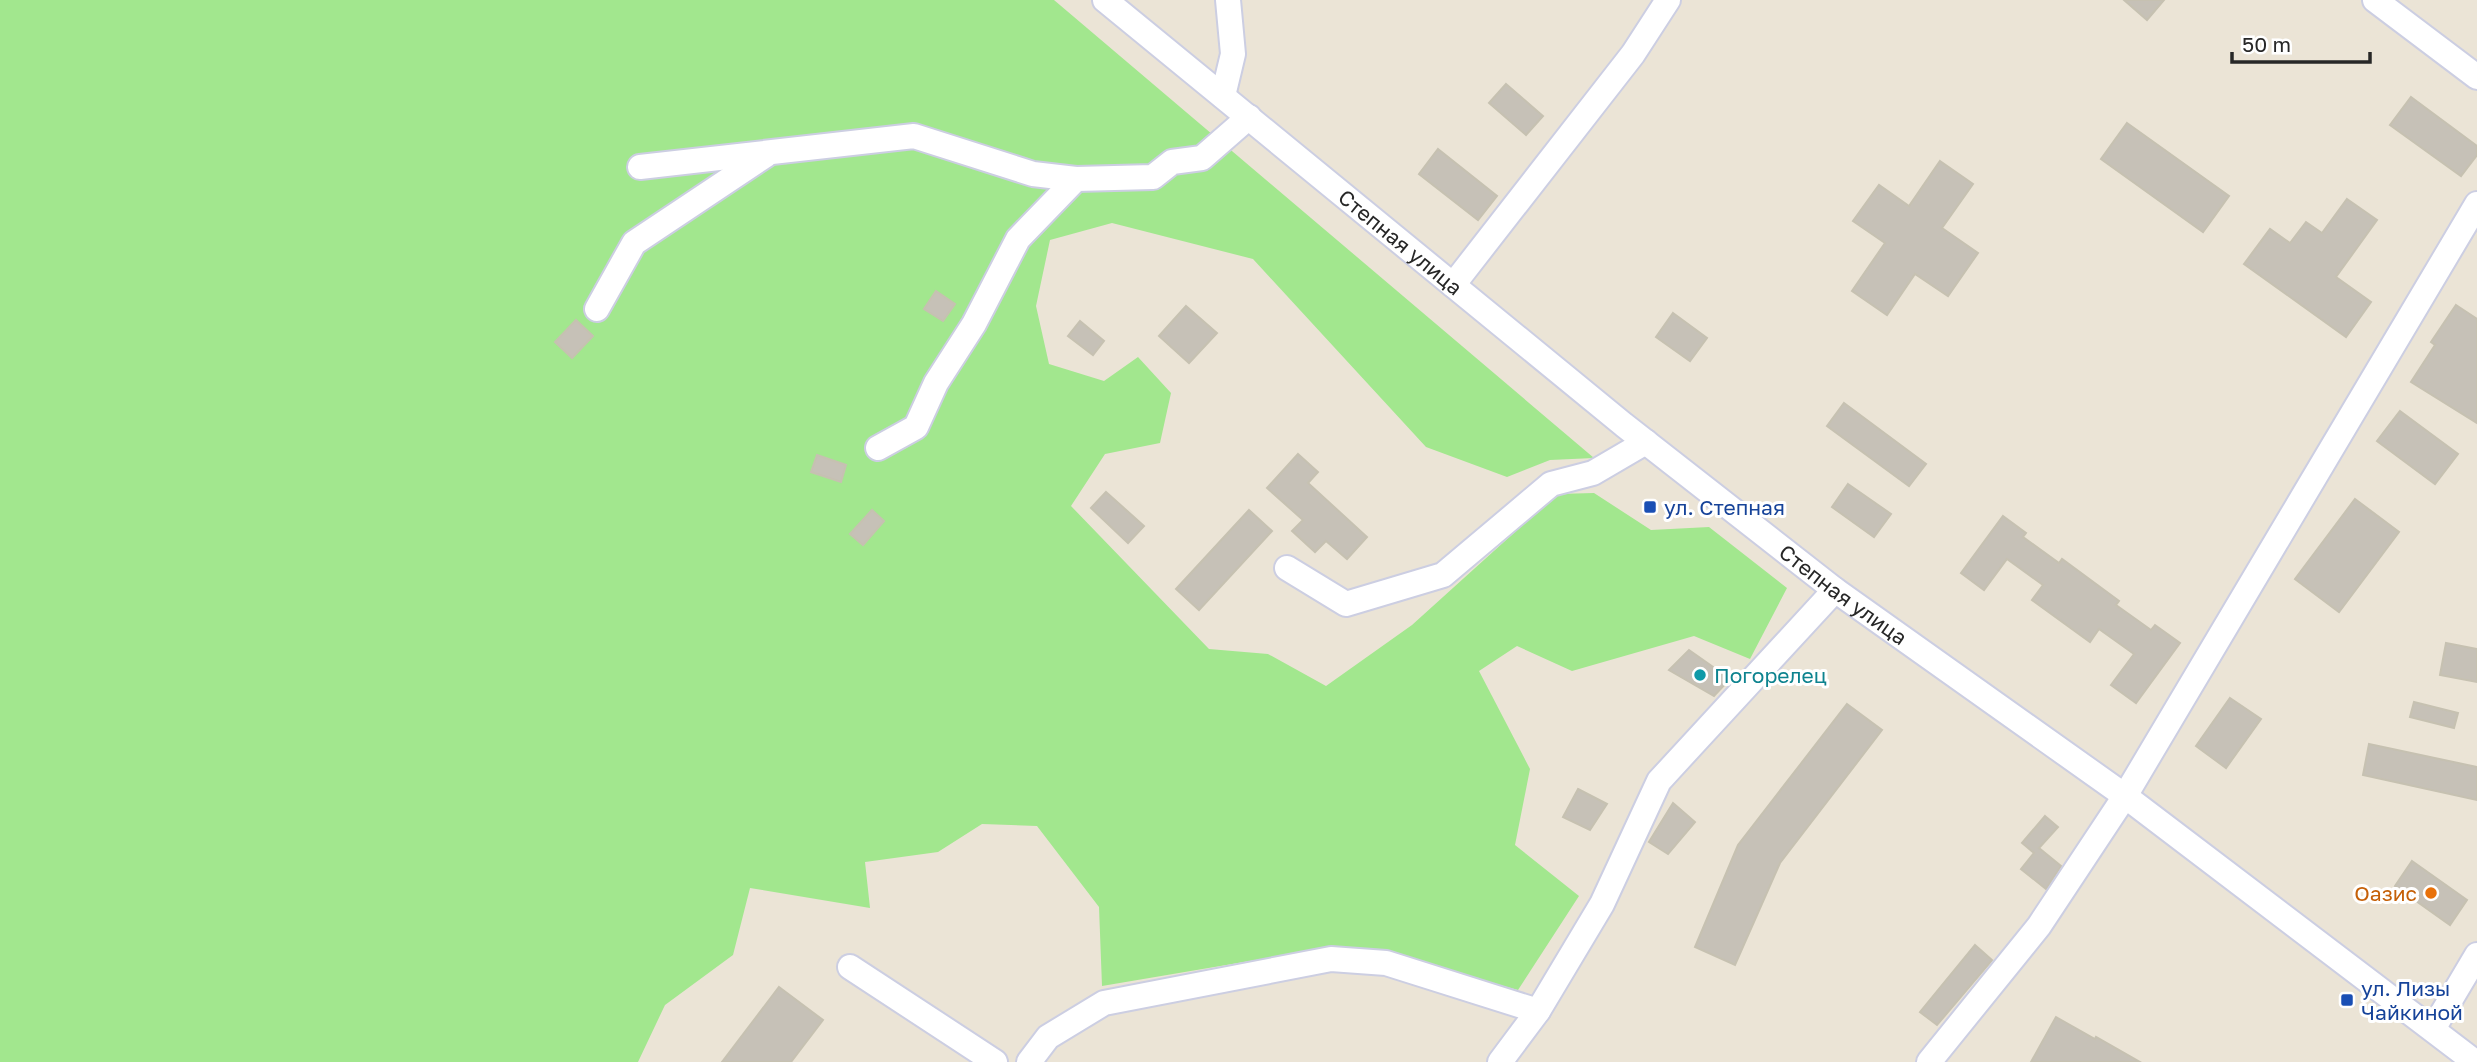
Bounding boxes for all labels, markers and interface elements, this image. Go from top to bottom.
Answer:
scale bar [2232,21,2370,65]
text: 50 m [2242,31,2291,57]
street label: Степная улица [1333,184,1468,300]
place label: ул. Степная [1664,494,1785,520]
marker: ул. Степная [1642,499,1658,515]
street label: Степная улица [1774,538,1912,650]
place label: Погорелец [1714,662,1827,688]
marker: Погорелец [1692,667,1708,683]
place label: Оазис [2354,880,2417,906]
marker: Оазис [2423,885,2439,901]
place label: ул. Лизы Чайкиной [2361,975,2463,1025]
marker: ул. Лизы Чайкиной [2339,992,2355,1008]

